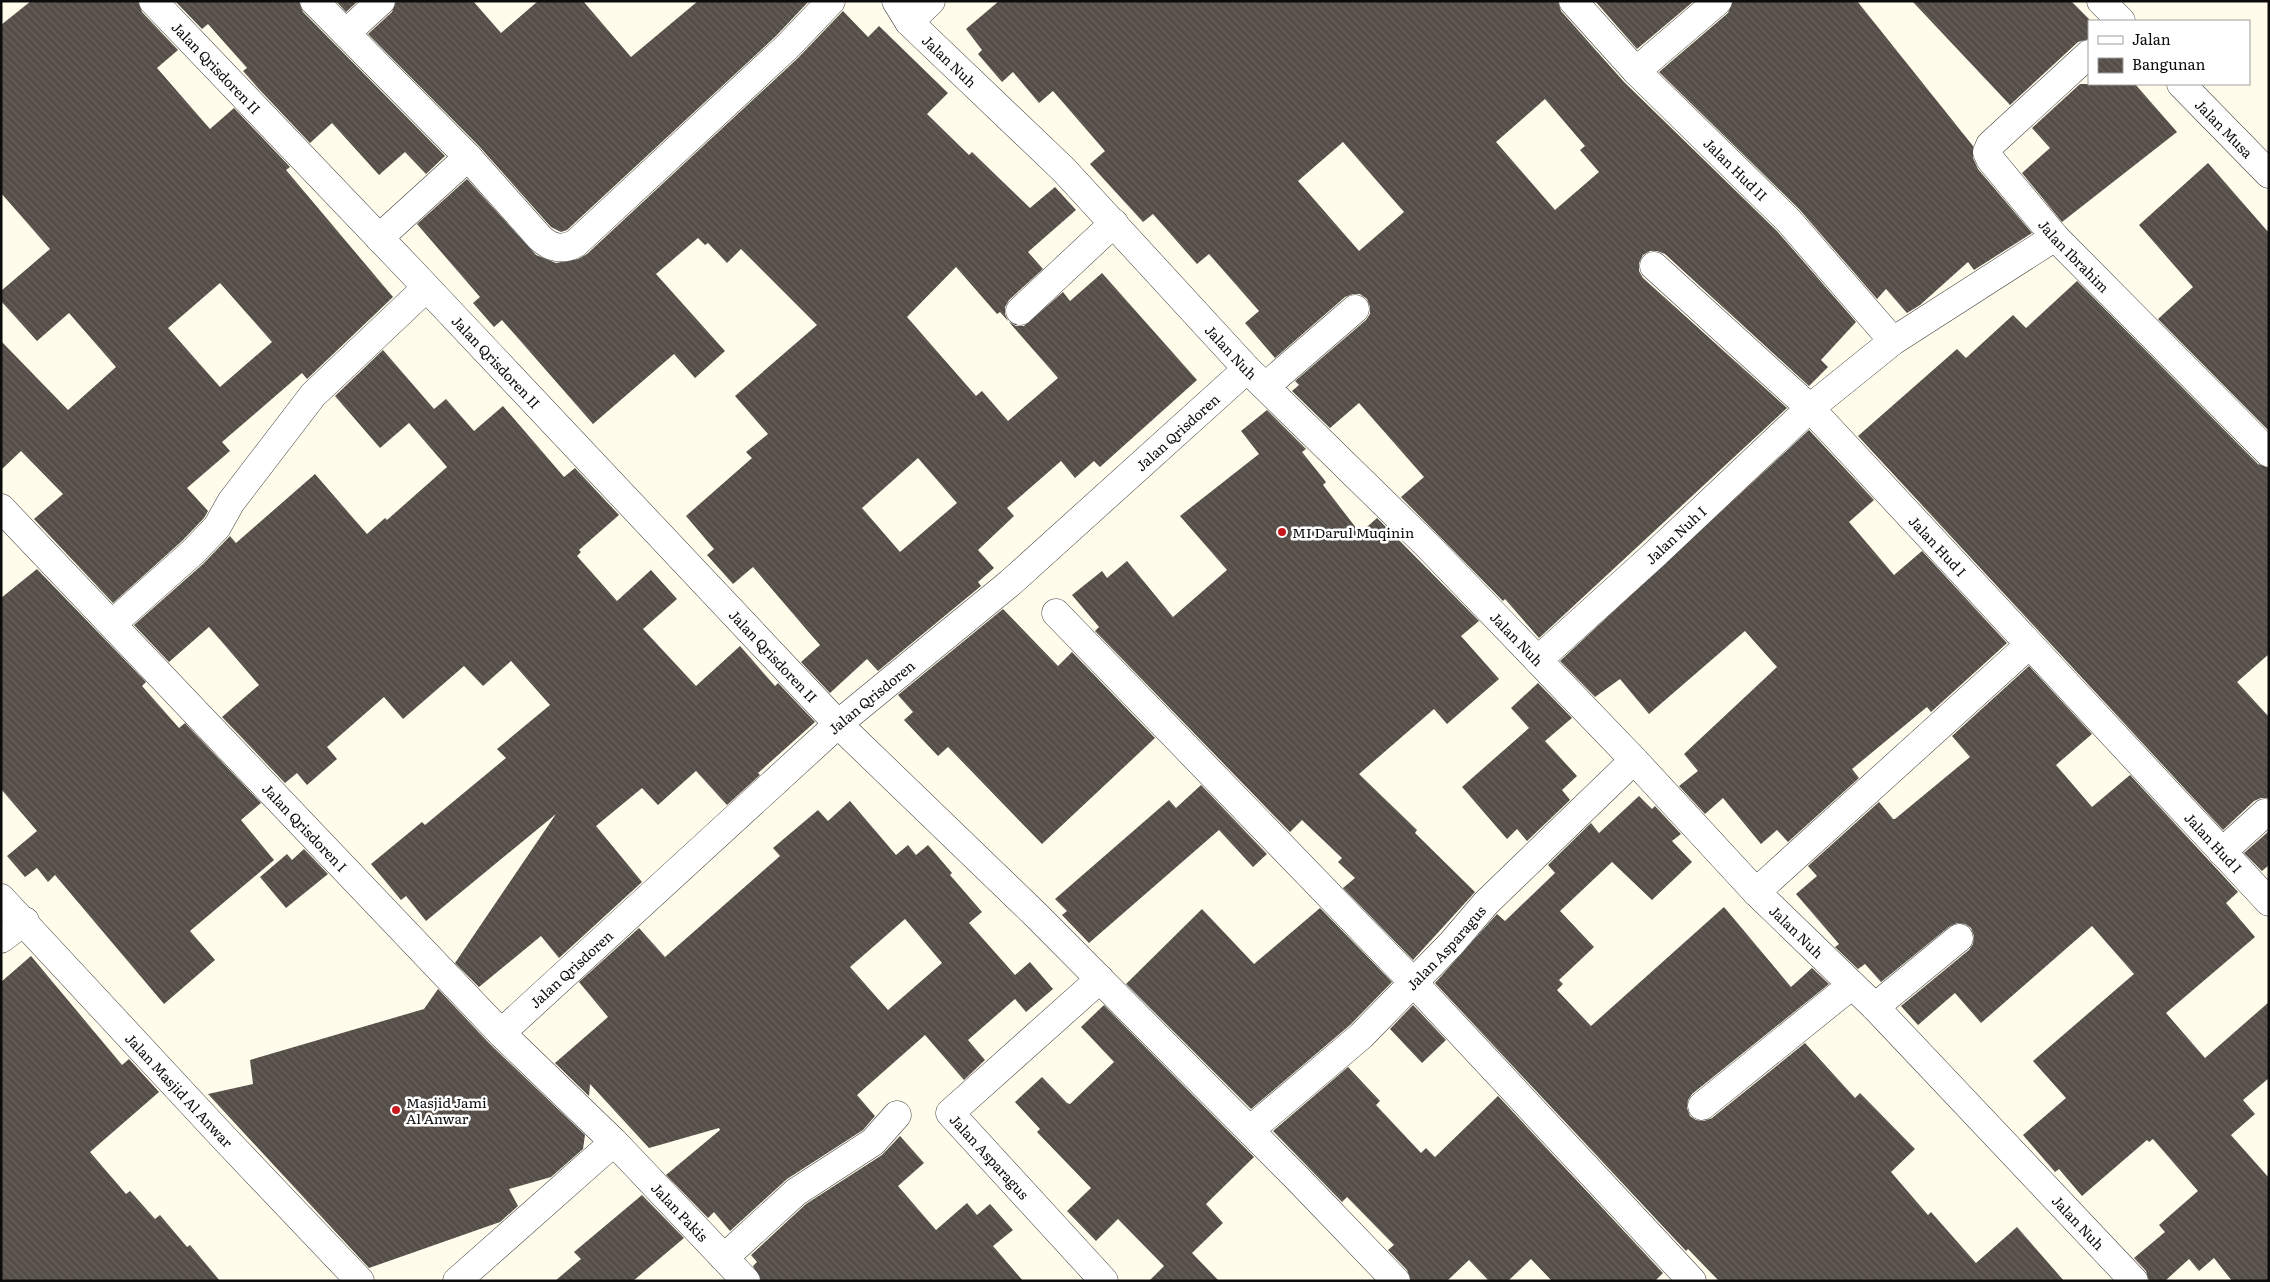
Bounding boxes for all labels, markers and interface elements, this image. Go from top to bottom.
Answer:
street label: Jalan Qrisdoren II [168,17,266,118]
legend [2088,20,2250,85]
text: Jalan [2132,27,2171,50]
street label: Jalan Nuh [918,30,981,92]
text: Bangunan [2132,52,2206,75]
street label: Jalan Musa [2191,94,2258,162]
street label: Jalan Hud II [1699,133,1772,205]
street label: Jalan Ibrahim [2034,215,2115,297]
street label: Jalan Qrisdoren II [448,311,545,413]
street label: Jalan Nuh [1201,320,1262,384]
street label: Jalan Qrisdoren [1131,389,1224,475]
street label: Jalan Nuh I [1641,501,1710,568]
street label: Jalan Hud I [1905,511,1971,581]
place label: MI Darul Muqinin [1292,522,1414,542]
marker: MI Darul Muqinin [1276,526,1288,538]
street label: Jalan Qrisdoren II [725,605,822,706]
street label: Jalan Nuh [1486,607,1548,670]
street label: Jalan Qrisdoren [823,655,919,739]
street label: Jalan Qrisdoren I [258,779,352,876]
street label: Jalan Hud I [2180,808,2247,877]
street label: Jalan Nuh [1765,900,1828,962]
street label: Jalan Asparagus [1401,901,1490,994]
street label: Jalan Qrisdoren [525,925,617,1012]
street label: Jalan Masjid Al Anwar [121,1028,238,1152]
place label: Masjid Jami Al Anwar [406,1092,487,1128]
marker: Masjid Jami Al Anwar [390,1104,402,1116]
street label: Jalan Asparagus [946,1110,1034,1203]
street label: Jalan Pakis [647,1178,713,1246]
street label: Jalan Nuh [2048,1191,2109,1254]

